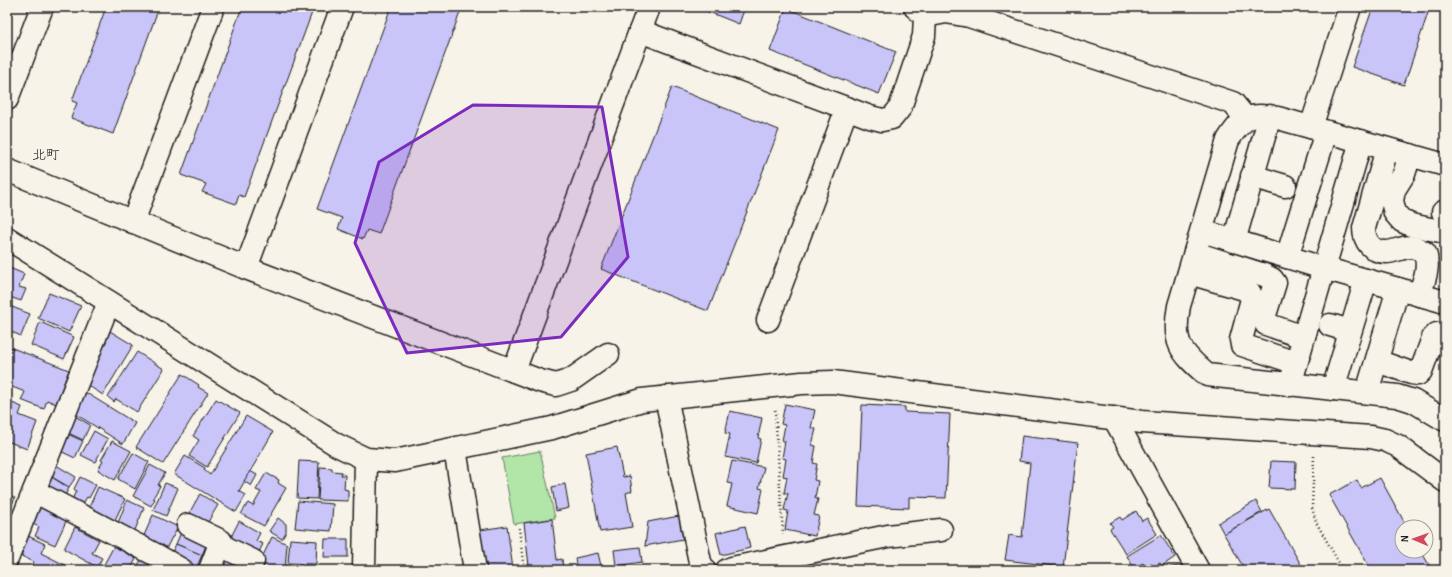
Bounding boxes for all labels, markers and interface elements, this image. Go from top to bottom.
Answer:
district label: 北町 [32,144,60,163]
north arrow [1394,519,1434,559]
text: N [1397,535,1411,542]

